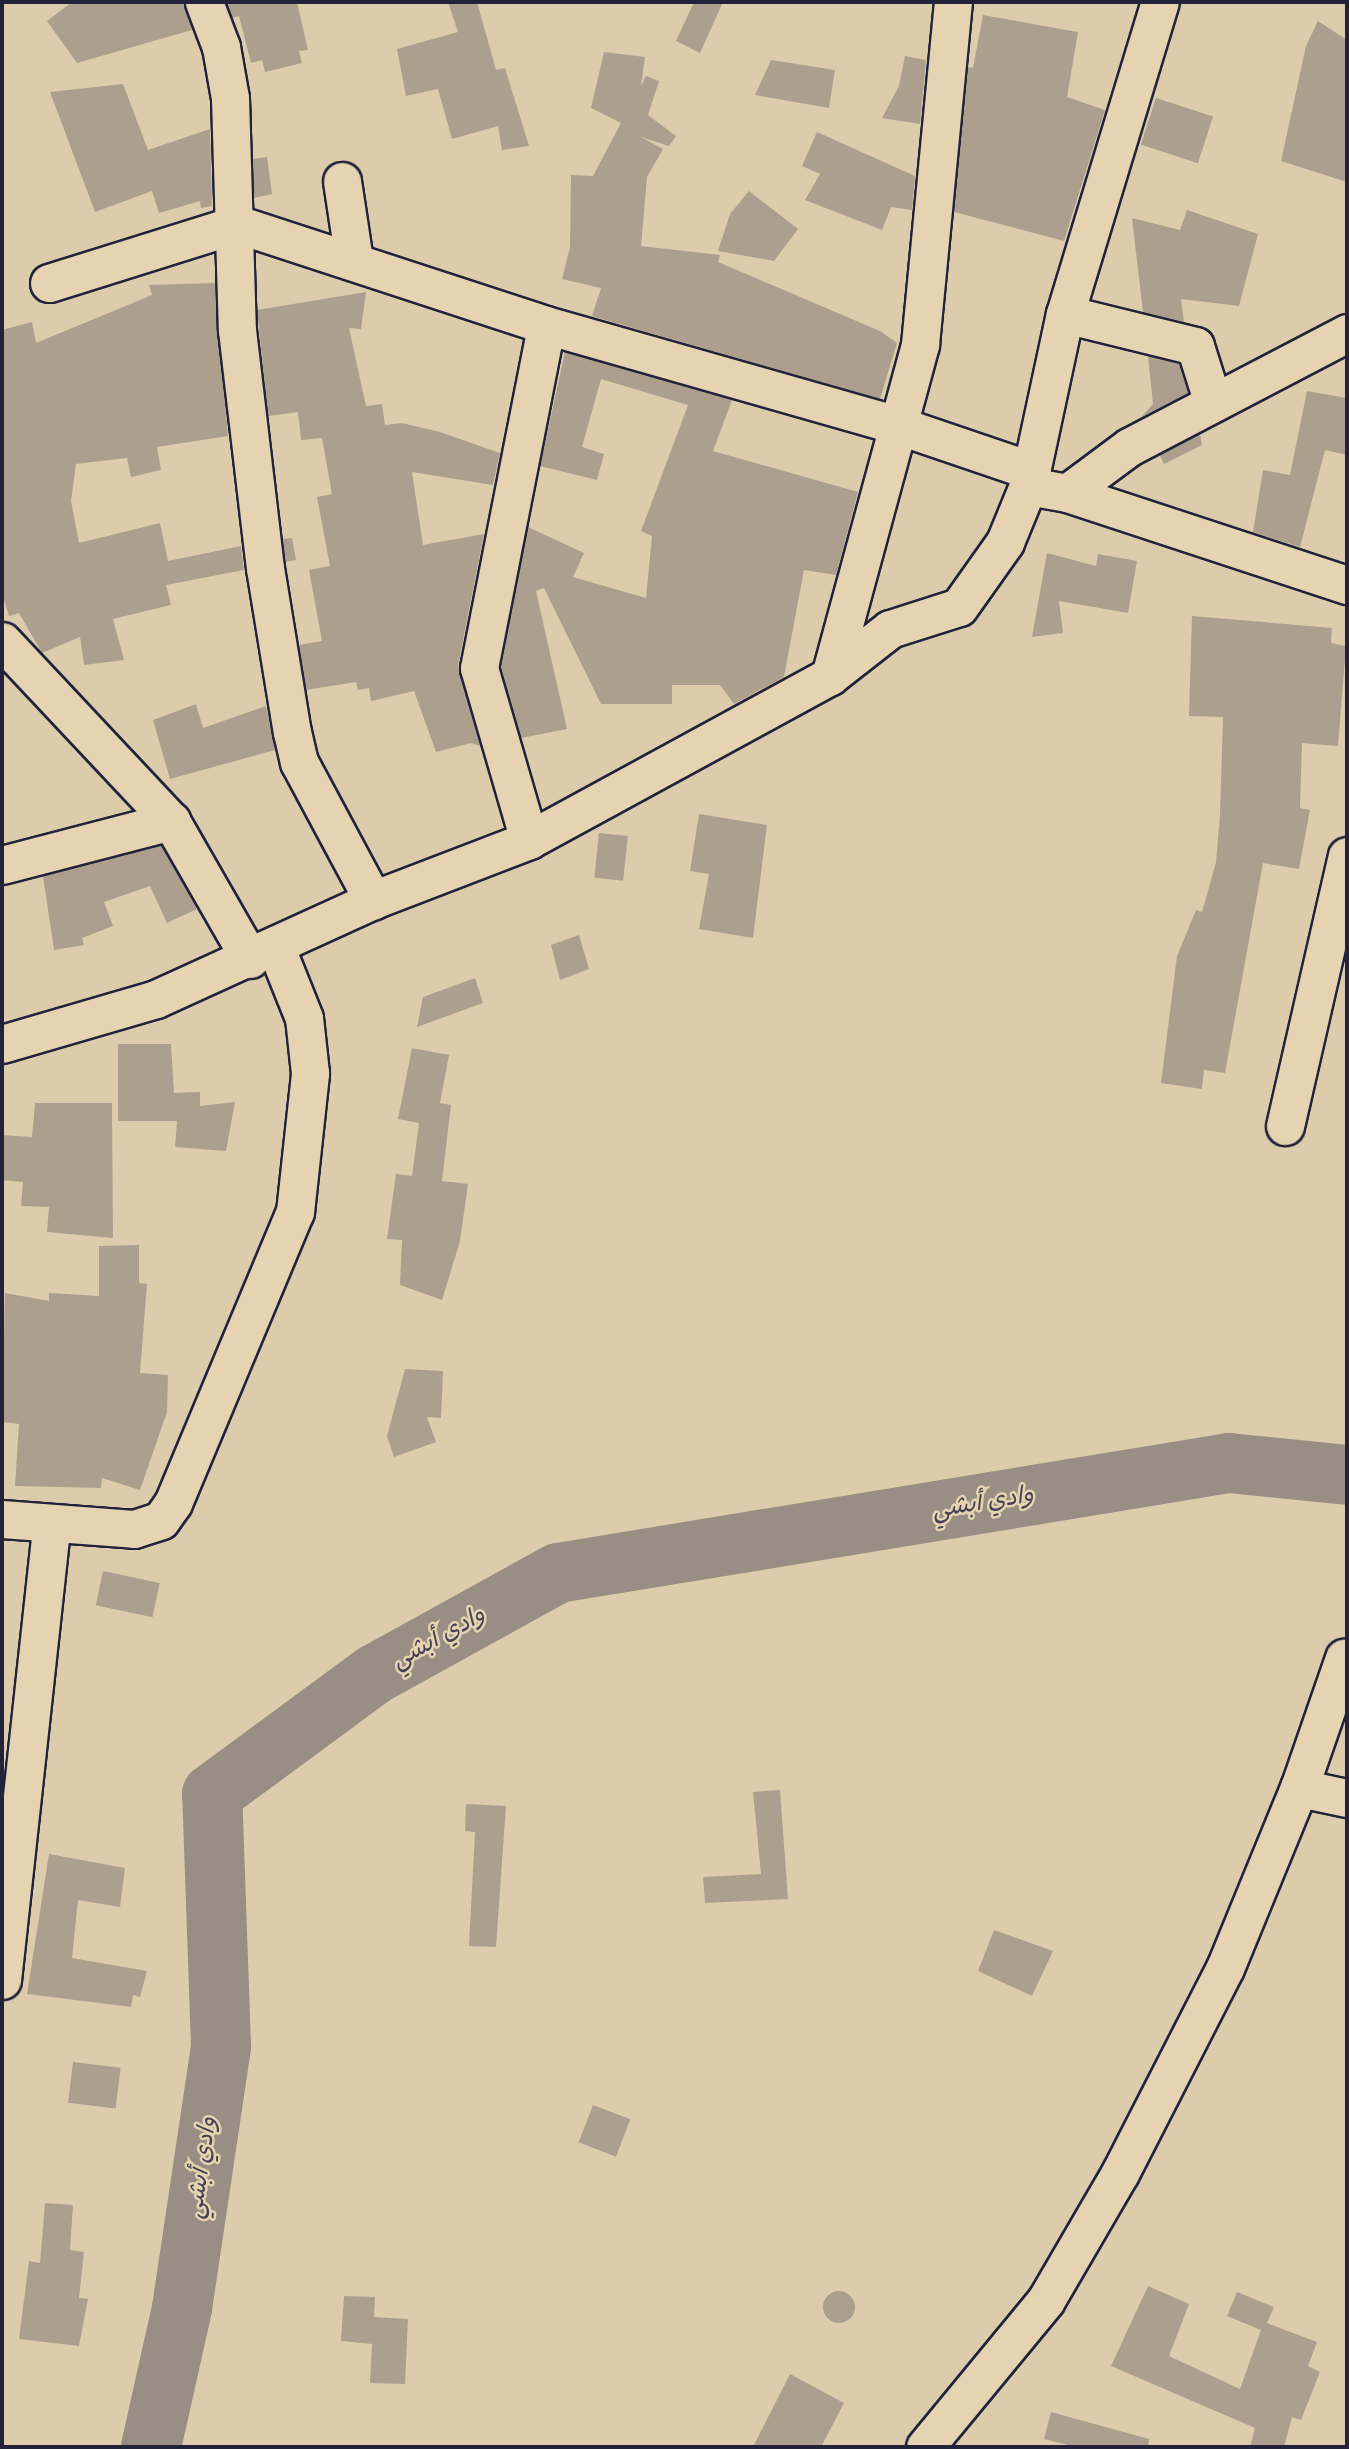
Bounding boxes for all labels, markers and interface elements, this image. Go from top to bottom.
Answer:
water label: وادي أبشي [930,1482,1036,1526]
water label: وادي أبشي [387,1602,491,1676]
water label: وادي أبشي [182,2115,224,2221]

